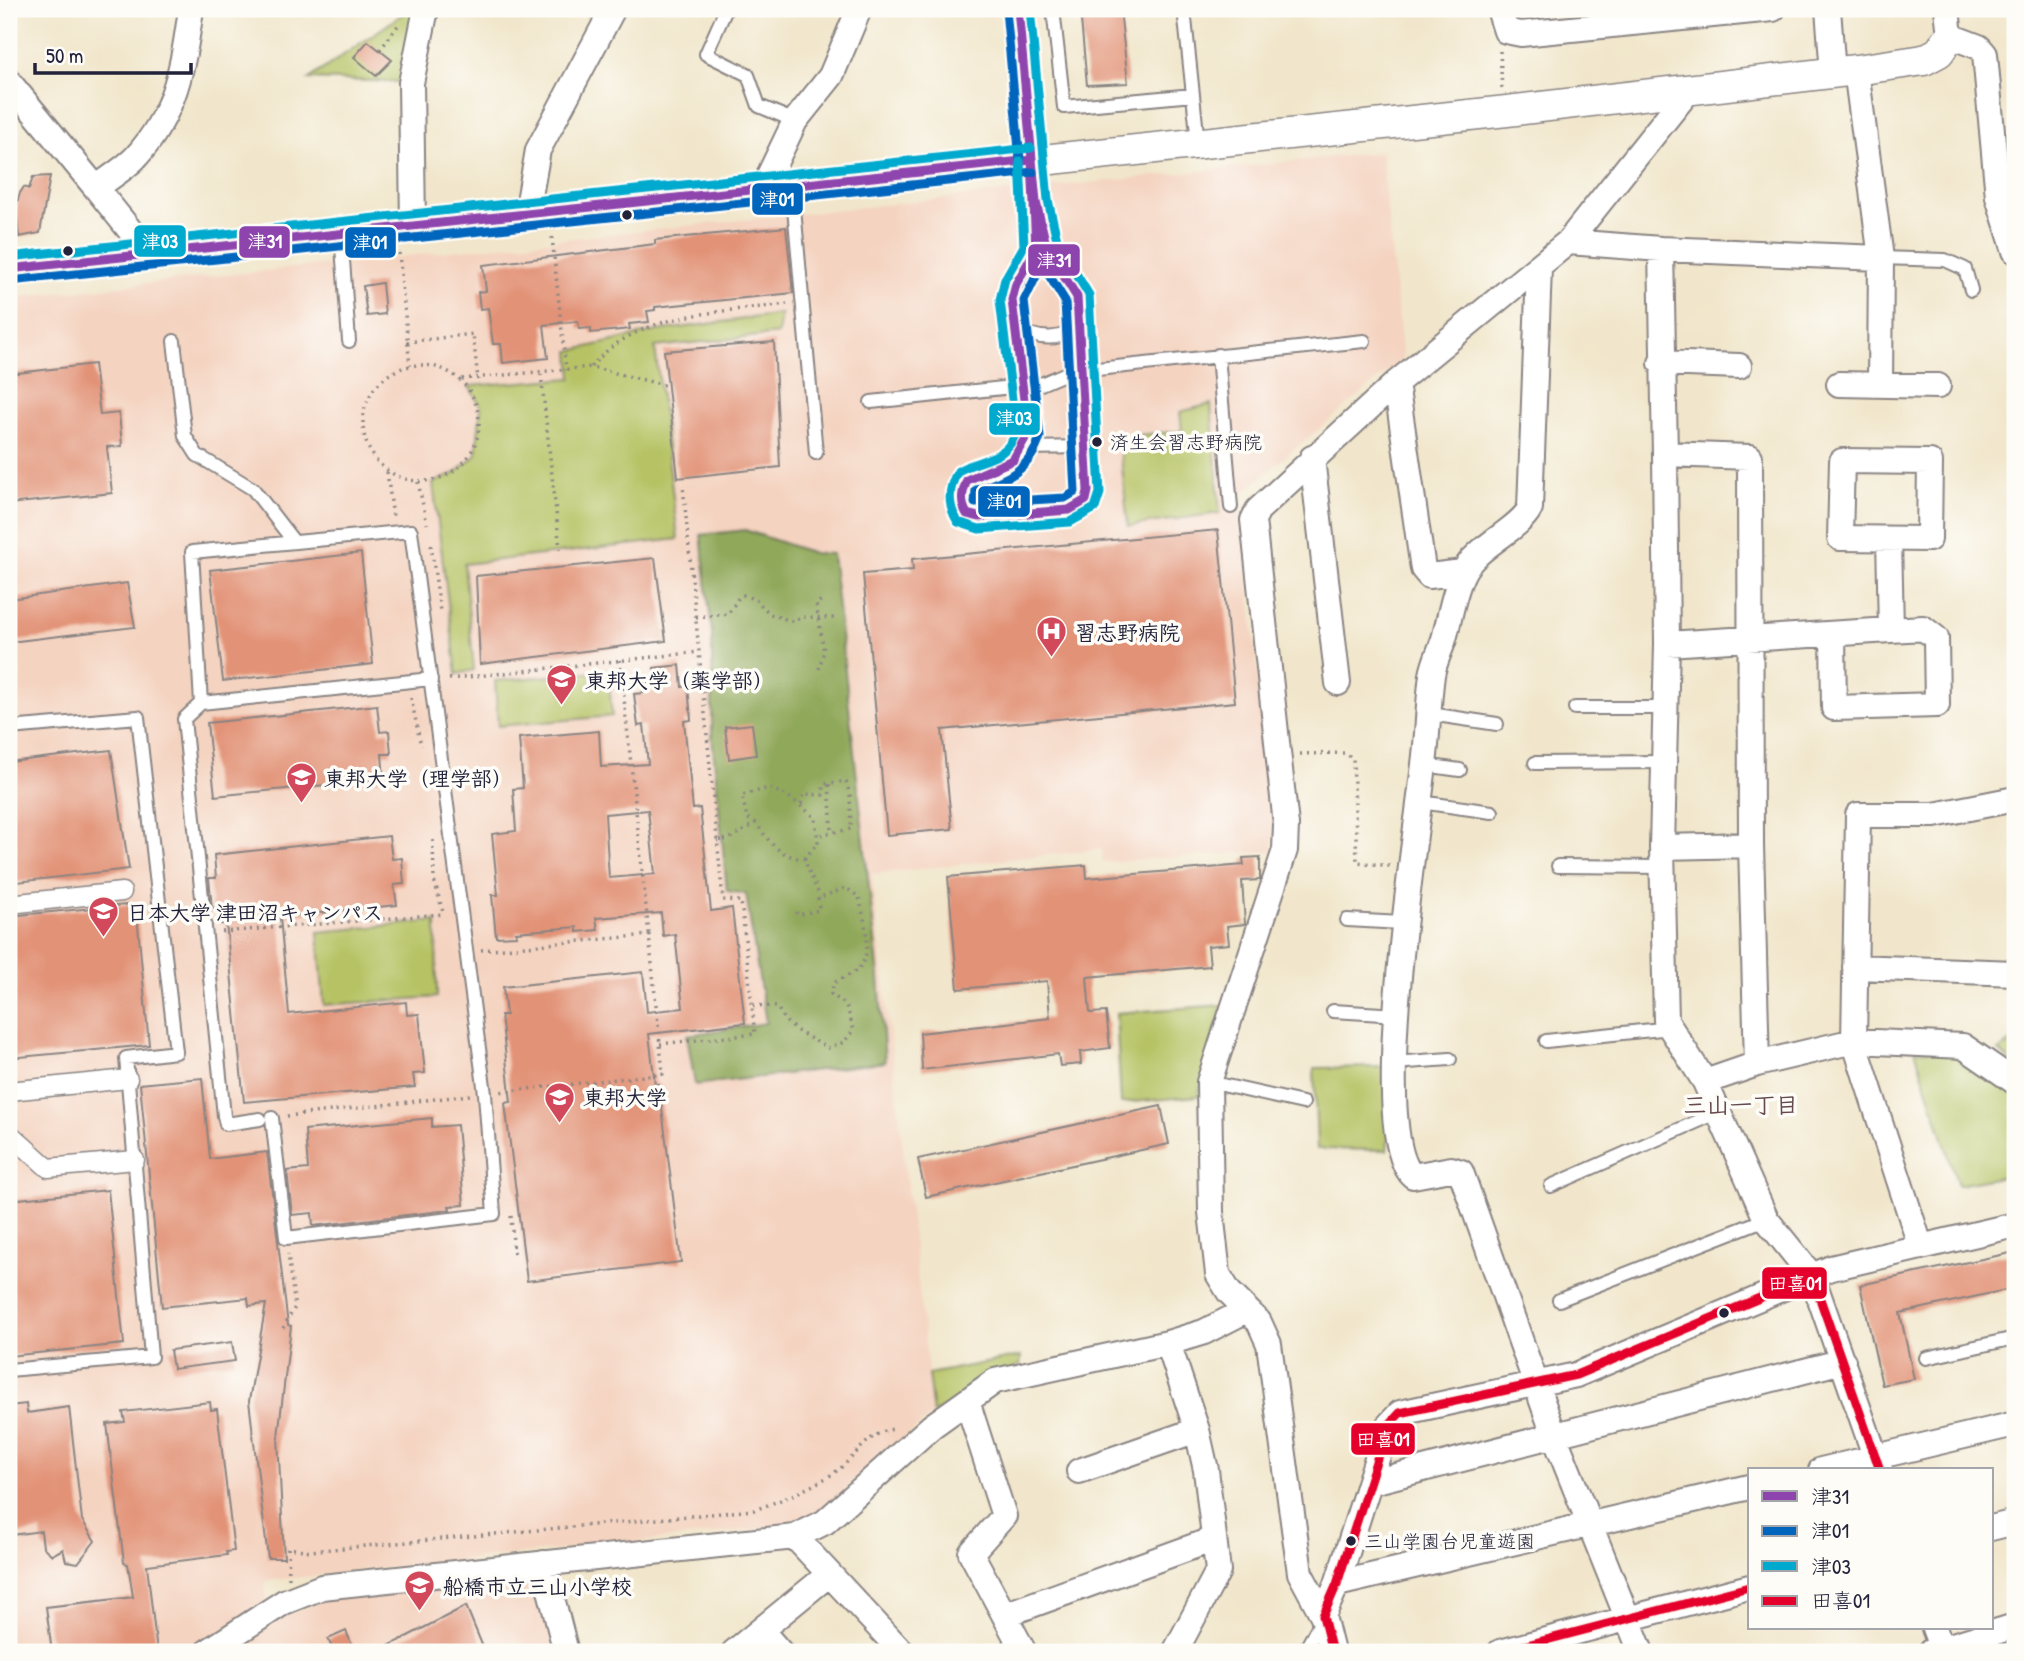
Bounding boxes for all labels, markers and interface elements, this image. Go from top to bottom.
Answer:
scale bar [35,32,191,76]
text: 50 m [46,41,83,70]
line badge: 津01 [751,182,804,216]
text: 津01 [760,186,794,212]
unlabelled marker [620,208,634,222]
line badge: 津03 [133,224,187,258]
line badge: 津31 [238,225,291,259]
line badge: 津01 [344,226,397,259]
text: 津03 [142,228,178,254]
text: 津31 [248,228,282,254]
text: 津01 [353,229,387,255]
line badge: 津31 [1027,243,1081,277]
unlabelled marker [61,244,75,258]
text: 津31 [1037,247,1071,273]
line badge: 津03 [988,402,1041,436]
text: 津03 [996,405,1032,431]
place label: 済生会習志野病院 [1110,429,1262,455]
marker: 済生会習志野病院 [1090,435,1104,449]
line badge: 津01 [977,485,1031,518]
text: 津01 [987,488,1021,514]
hospital icon: 習志野病院 [1035,615,1069,659]
place label: 習志野病院 [1075,618,1180,647]
school or university icon: 東邦大学（薬学部） [545,663,579,707]
place label: 東邦大学（薬学部） [585,666,774,695]
school or university icon: 東邦大学（理学部） [284,761,318,805]
place label: 東邦大学（理学部） [324,764,513,793]
school or university icon: 日本大学 津田沼キャンパス [87,895,121,939]
place label: 日本大学 津田沼キャンパス [127,898,383,927]
school or university icon: 東邦大学 [543,1080,577,1124]
place label: 東邦大学 [583,1083,667,1112]
district label: 三山一丁目 [1684,1089,1799,1120]
line badge: 田喜01 [1761,1266,1828,1300]
text: 田喜01 [1768,1270,1822,1296]
unlabelled marker [1717,1306,1731,1320]
line badge: 田喜01 [1350,1422,1416,1456]
text: 田喜01 [1356,1426,1410,1452]
legend [1748,1468,1993,1630]
text: 津31 [1811,1482,1849,1511]
text: 津01 [1811,1516,1849,1545]
place label: 三山学園台児童遊園 [1364,1528,1535,1554]
marker: 三山学園台児童遊園 [1344,1534,1358,1548]
text: 津03 [1811,1552,1851,1581]
school or university icon: 船橋市立三山小学校 [403,1569,437,1613]
place label: 船橋市立三山小学校 [443,1572,632,1601]
text: 田喜01 [1811,1586,1870,1615]

